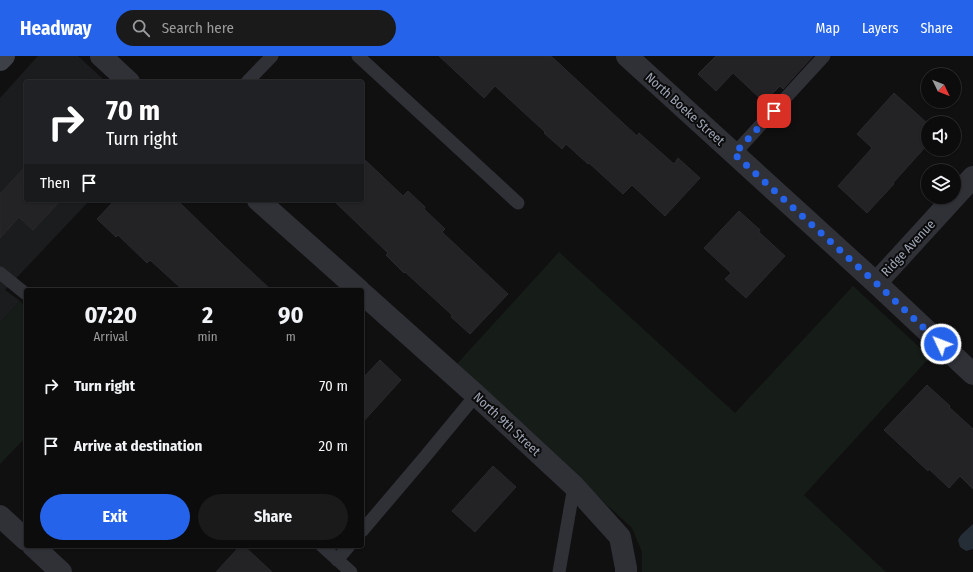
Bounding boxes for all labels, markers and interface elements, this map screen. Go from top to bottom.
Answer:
search box [116,10,396,46]
text: Headway [20,17,92,40]
icon: search [130,17,152,39]
text: Search here [162,19,234,37]
text: Map [816,20,840,37]
text: Layers [862,20,898,37]
text: Share [920,20,953,37]
north arrow [921,68,961,108]
map controls [921,68,961,204]
street label: North Boeke Street [642,70,728,149]
text: 70 m [106,94,160,127]
pin [757,94,791,128]
icon: right [40,96,92,148]
icon: arrive [763,100,785,122]
button: sound [921,116,961,156]
text: Turn right [106,128,178,150]
button: layers [921,164,961,204]
icon: arrive [78,172,100,194]
text: Then [40,174,70,192]
street label: Ridge Avenue [878,217,938,279]
text: 07:20 [84,301,137,329]
text: 2 [202,301,213,329]
text: 90 [278,301,304,329]
position arrow [920,323,962,365]
text: Arrival [94,329,128,344]
text: min [197,329,218,344]
text: m [286,329,296,344]
icon: right [40,375,62,397]
text: Turn right [74,377,135,395]
text: 70 m [319,377,348,395]
street label: North 9th Street [470,389,544,459]
icon: arrive [40,435,62,457]
text: Arrive at destination [74,437,202,455]
text: 20 m [319,437,348,455]
button: Exit [40,494,190,540]
button: Share [198,494,348,540]

